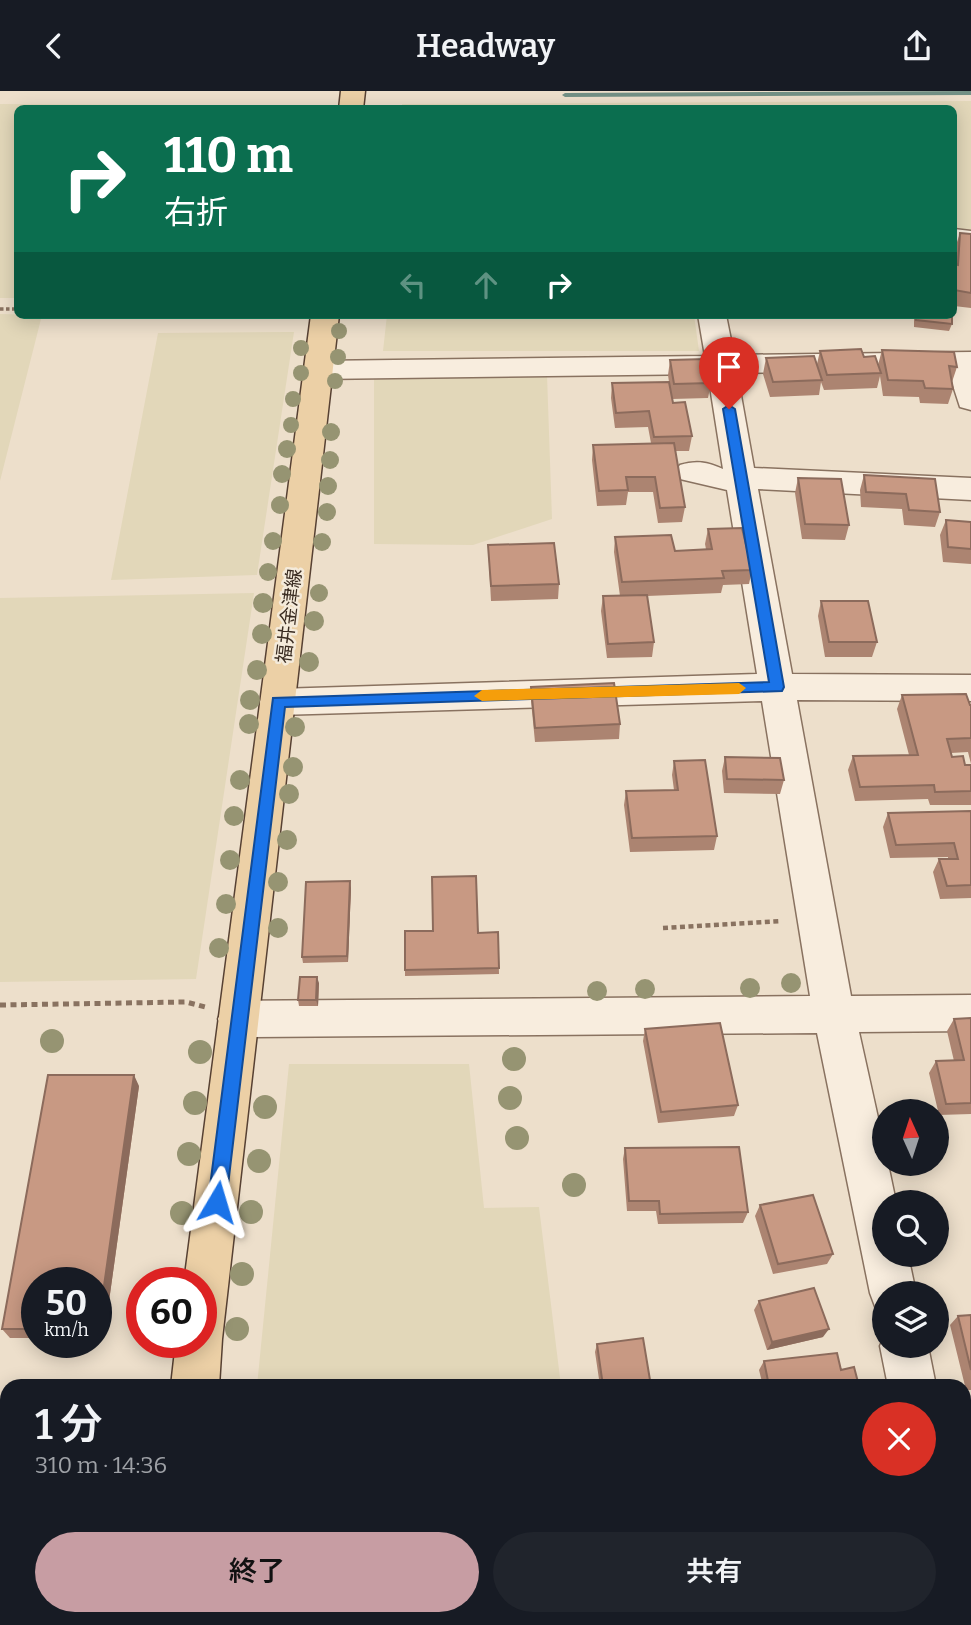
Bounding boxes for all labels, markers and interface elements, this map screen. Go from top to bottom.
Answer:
icon: back [35,27,73,65]
text: Headway [416,27,555,65]
icon: share [898,27,936,65]
text: 110 m [164,126,293,185]
icon: right [49,133,140,224]
text: 右折 [164,193,228,231]
icon: left [394,266,432,304]
icon: ahead [467,266,505,304]
icon: right [540,266,578,304]
pin [699,337,759,409]
icon: arrive [710,348,748,386]
street label: 福井金津線 [272,567,306,665]
north arrow [872,1099,948,1176]
map controls [872,1099,949,1358]
position arrow [180,1165,254,1239]
button: search [872,1190,949,1267]
speed limit sign: 60 [126,1267,217,1358]
button: layers [872,1281,949,1358]
text: 50 [46,1282,87,1324]
text: km/h [44,1319,89,1341]
text: 1 分 [35,1400,103,1450]
button: close [862,1402,936,1476]
text: 310 m · 14:36 [35,1451,167,1479]
button: 終了 [35,1532,479,1612]
button: 共有 [493,1532,936,1612]

